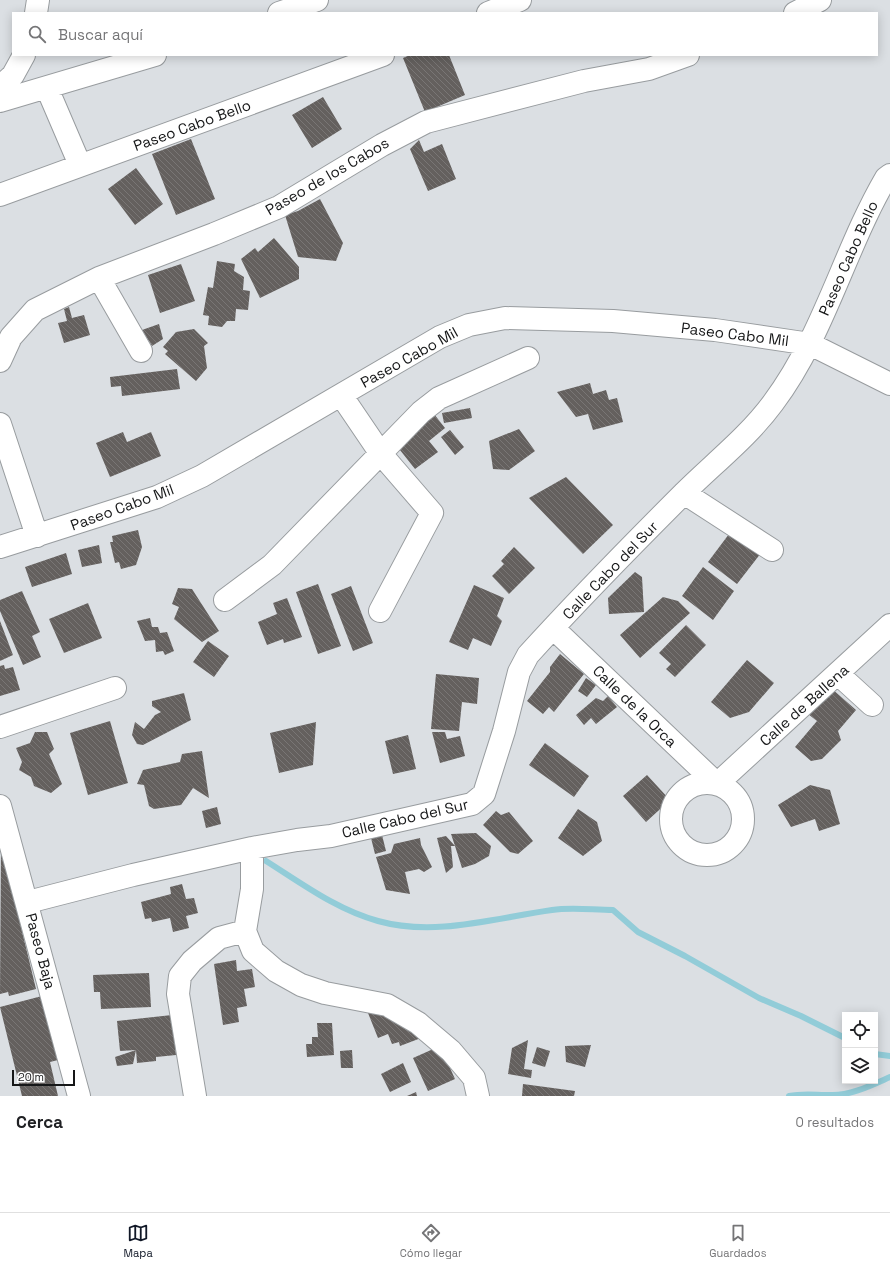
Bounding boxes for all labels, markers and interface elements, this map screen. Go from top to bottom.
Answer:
search box [12,12,878,56]
icon: search [26,23,48,45]
text: Buscar aquí [58,25,143,44]
street label: Paseo Cabo Bello [131,95,253,155]
street label: Paseo de los Cabos [262,133,392,219]
street label: Paseo Cabo Bello [814,198,882,318]
street label: Paseo Cabo Mil [680,318,790,350]
street label: Paseo Cabo Mil [357,322,461,392]
street label: Paseo Cabo Mil [68,479,176,535]
street label: Calle Cabo del Sur [558,517,662,623]
street label: Calle de Ballena [756,660,853,750]
street label: Calle de la Orca [589,661,681,751]
street label: Calle Cabo del Sur [340,794,471,842]
street label: Paseo Baja [22,911,60,992]
map controls [842,1012,878,1084]
button: locate [842,1012,878,1048]
button: layers [842,1048,878,1084]
scale bar [12,1068,75,1087]
text: 20 m [18,1070,44,1084]
text: Cerca [16,1111,63,1133]
text: 0 resultados [795,1114,874,1131]
tab: Mapa [124,1222,153,1260]
tab: Cómo llegar [400,1222,462,1260]
tab: Guardados [709,1222,766,1260]

